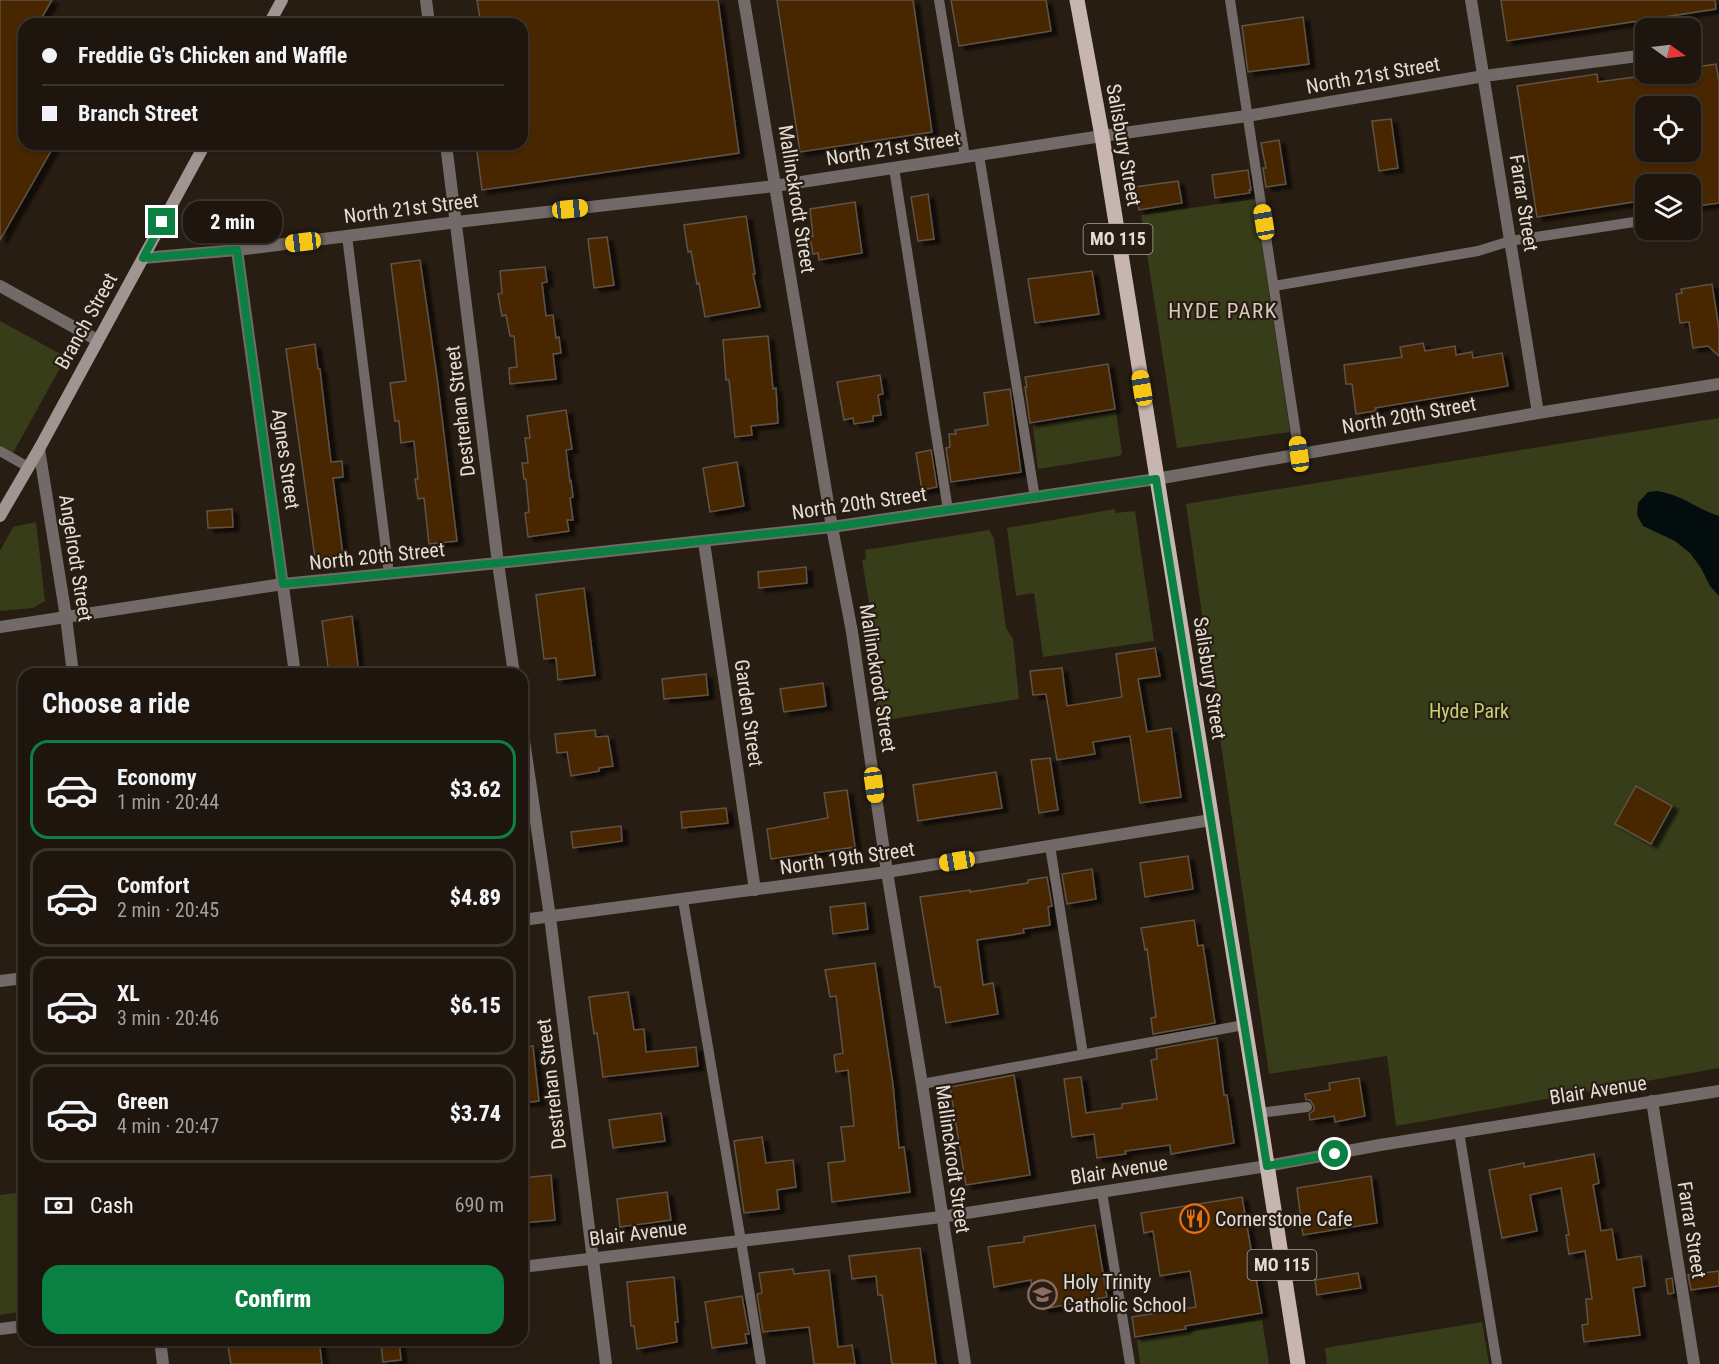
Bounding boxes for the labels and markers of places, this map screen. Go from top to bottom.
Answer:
restaurant icon: Cornerstone Cafe [1178,1203,1210,1235]
place label: Cornerstone Cafe [1215,1207,1353,1231]
place label: Holy Trinity Catholic School [1063,1270,1186,1317]
school or university icon: Holy Trinity Catholic School [1026,1278,1058,1310]

